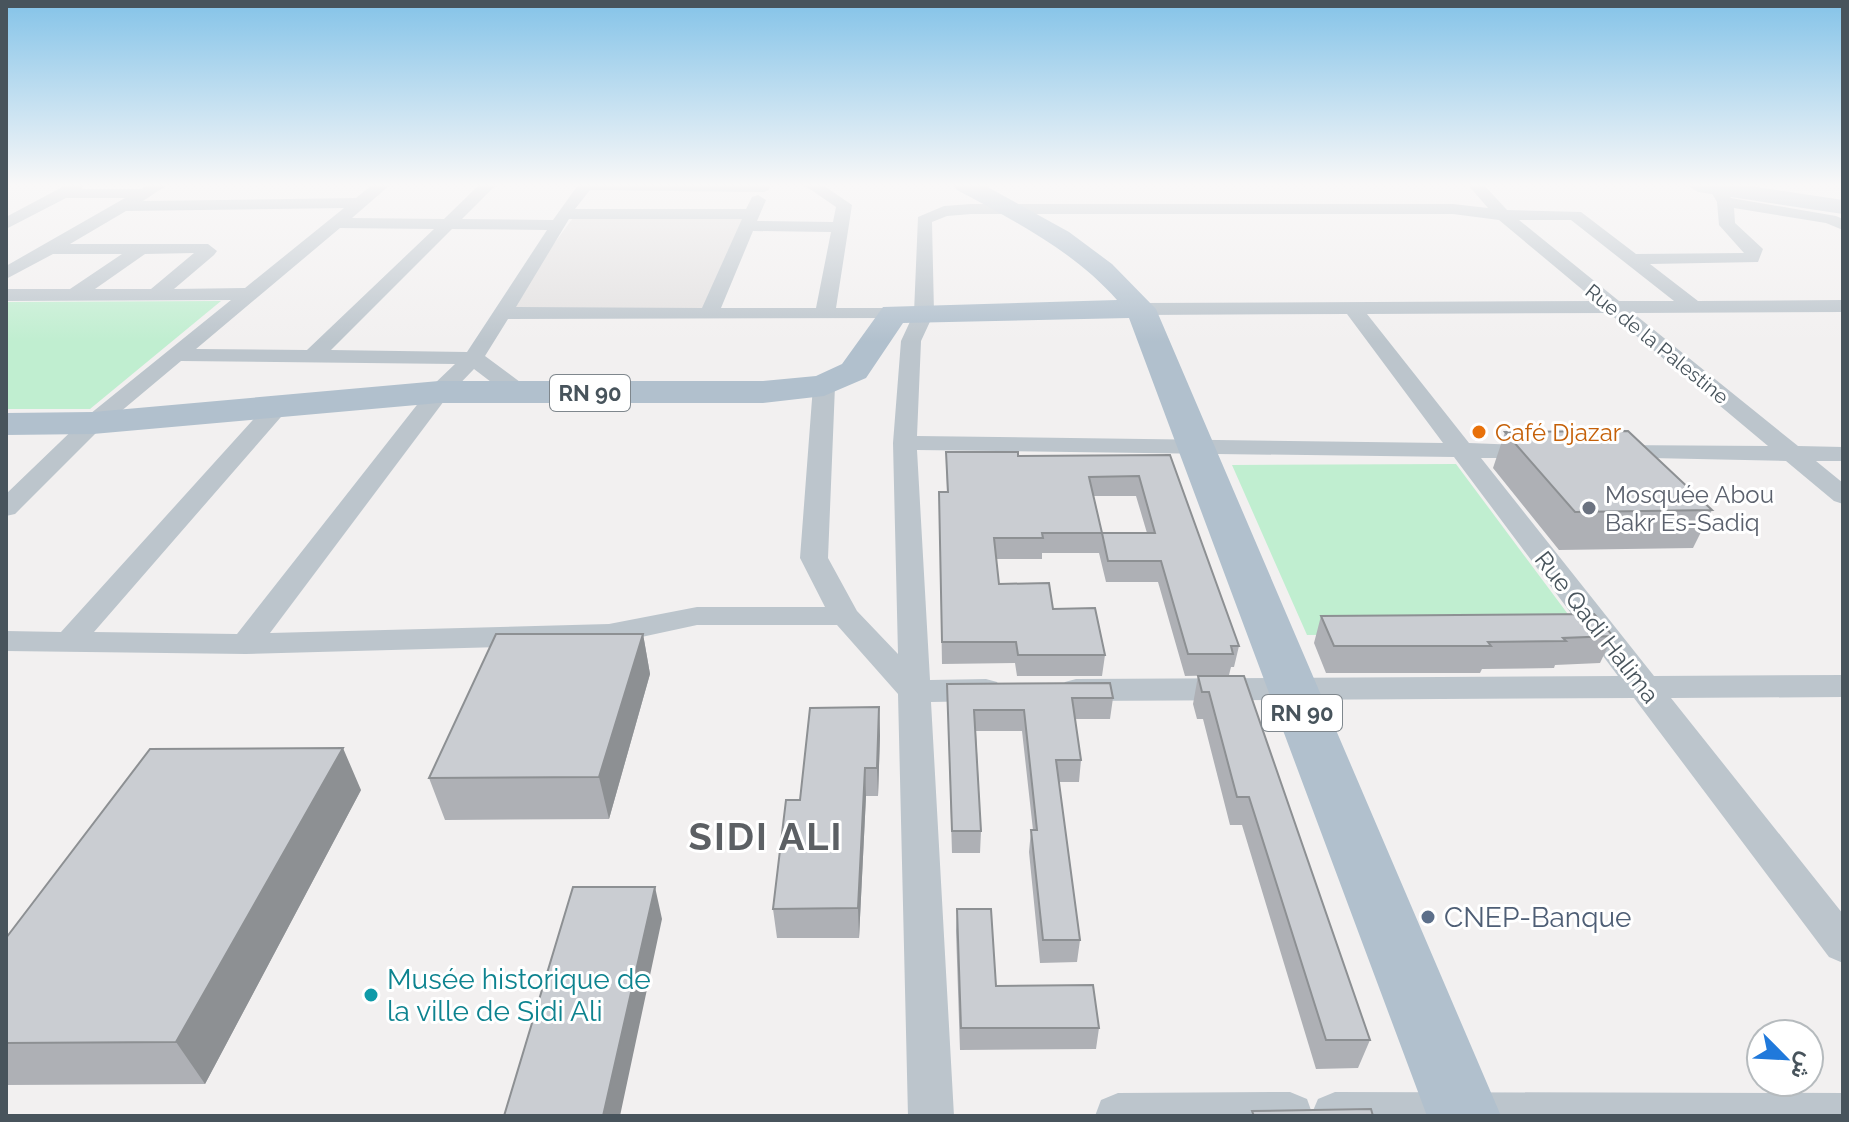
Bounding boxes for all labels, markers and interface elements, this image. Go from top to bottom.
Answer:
street label: Rue de la Palestine [1581,279,1733,409]
road number: RN 90 [550,375,630,411]
place label: Café Djazar [1495,418,1622,447]
marker: Café Djazar [1470,423,1488,441]
place label: Mosquée Abou Bakr Es-Sadiq [1605,480,1774,537]
marker: Mosquée Abou Bakr Es-Sadiq [1580,499,1598,517]
street label: Rue Qadi Halima [1529,545,1665,709]
road number: RN 90 [1262,695,1342,731]
district label: SIDI ALI [689,814,843,859]
place label: CNEP-Banque [1444,901,1632,934]
marker: CNEP-Banque [1419,908,1437,926]
place label: Musée historique de la ville de Sidi Ali [387,963,651,1028]
marker: Musée historique de la ville de Sidi Ali [362,986,380,1004]
north arrow [1745,1018,1825,1098]
text: ش [1785,1048,1821,1083]

